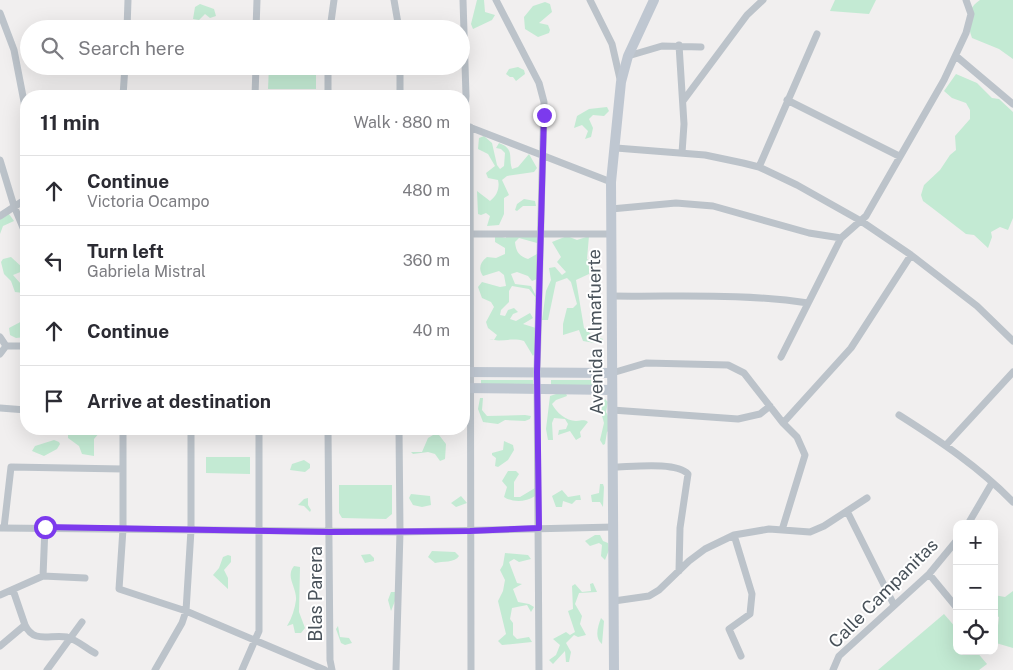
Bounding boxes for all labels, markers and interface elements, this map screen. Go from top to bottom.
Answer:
search box [20,20,470,75]
icon: search [38,34,66,62]
text: Search here [78,37,185,59]
route end [533,104,556,127]
text: 11 min [40,110,100,135]
text: Walk · 880 m [353,113,450,132]
text: Continue [87,170,169,192]
icon: ahead [40,177,68,205]
text: 480 m [402,181,450,200]
text: Victoria Ocampo [87,192,210,211]
text: Turn left [87,240,164,262]
icon: left [40,247,68,275]
street label: Avenida Almafuerte [583,249,607,415]
text: 360 m [403,251,450,270]
text: Gabriela Mistral [87,262,206,281]
icon: ahead [40,317,68,345]
text: Continue [87,320,169,342]
text: 40 m [412,321,450,340]
icon: arrive [40,387,68,415]
text: Arrive at destination [87,390,271,412]
route start [34,516,57,539]
map controls [953,520,998,655]
button: + [953,520,998,565]
street label: Calle Campanitas [824,534,942,652]
street label: Blas Parera [305,546,326,642]
button: − [953,565,998,610]
button: locate [953,610,998,655]

